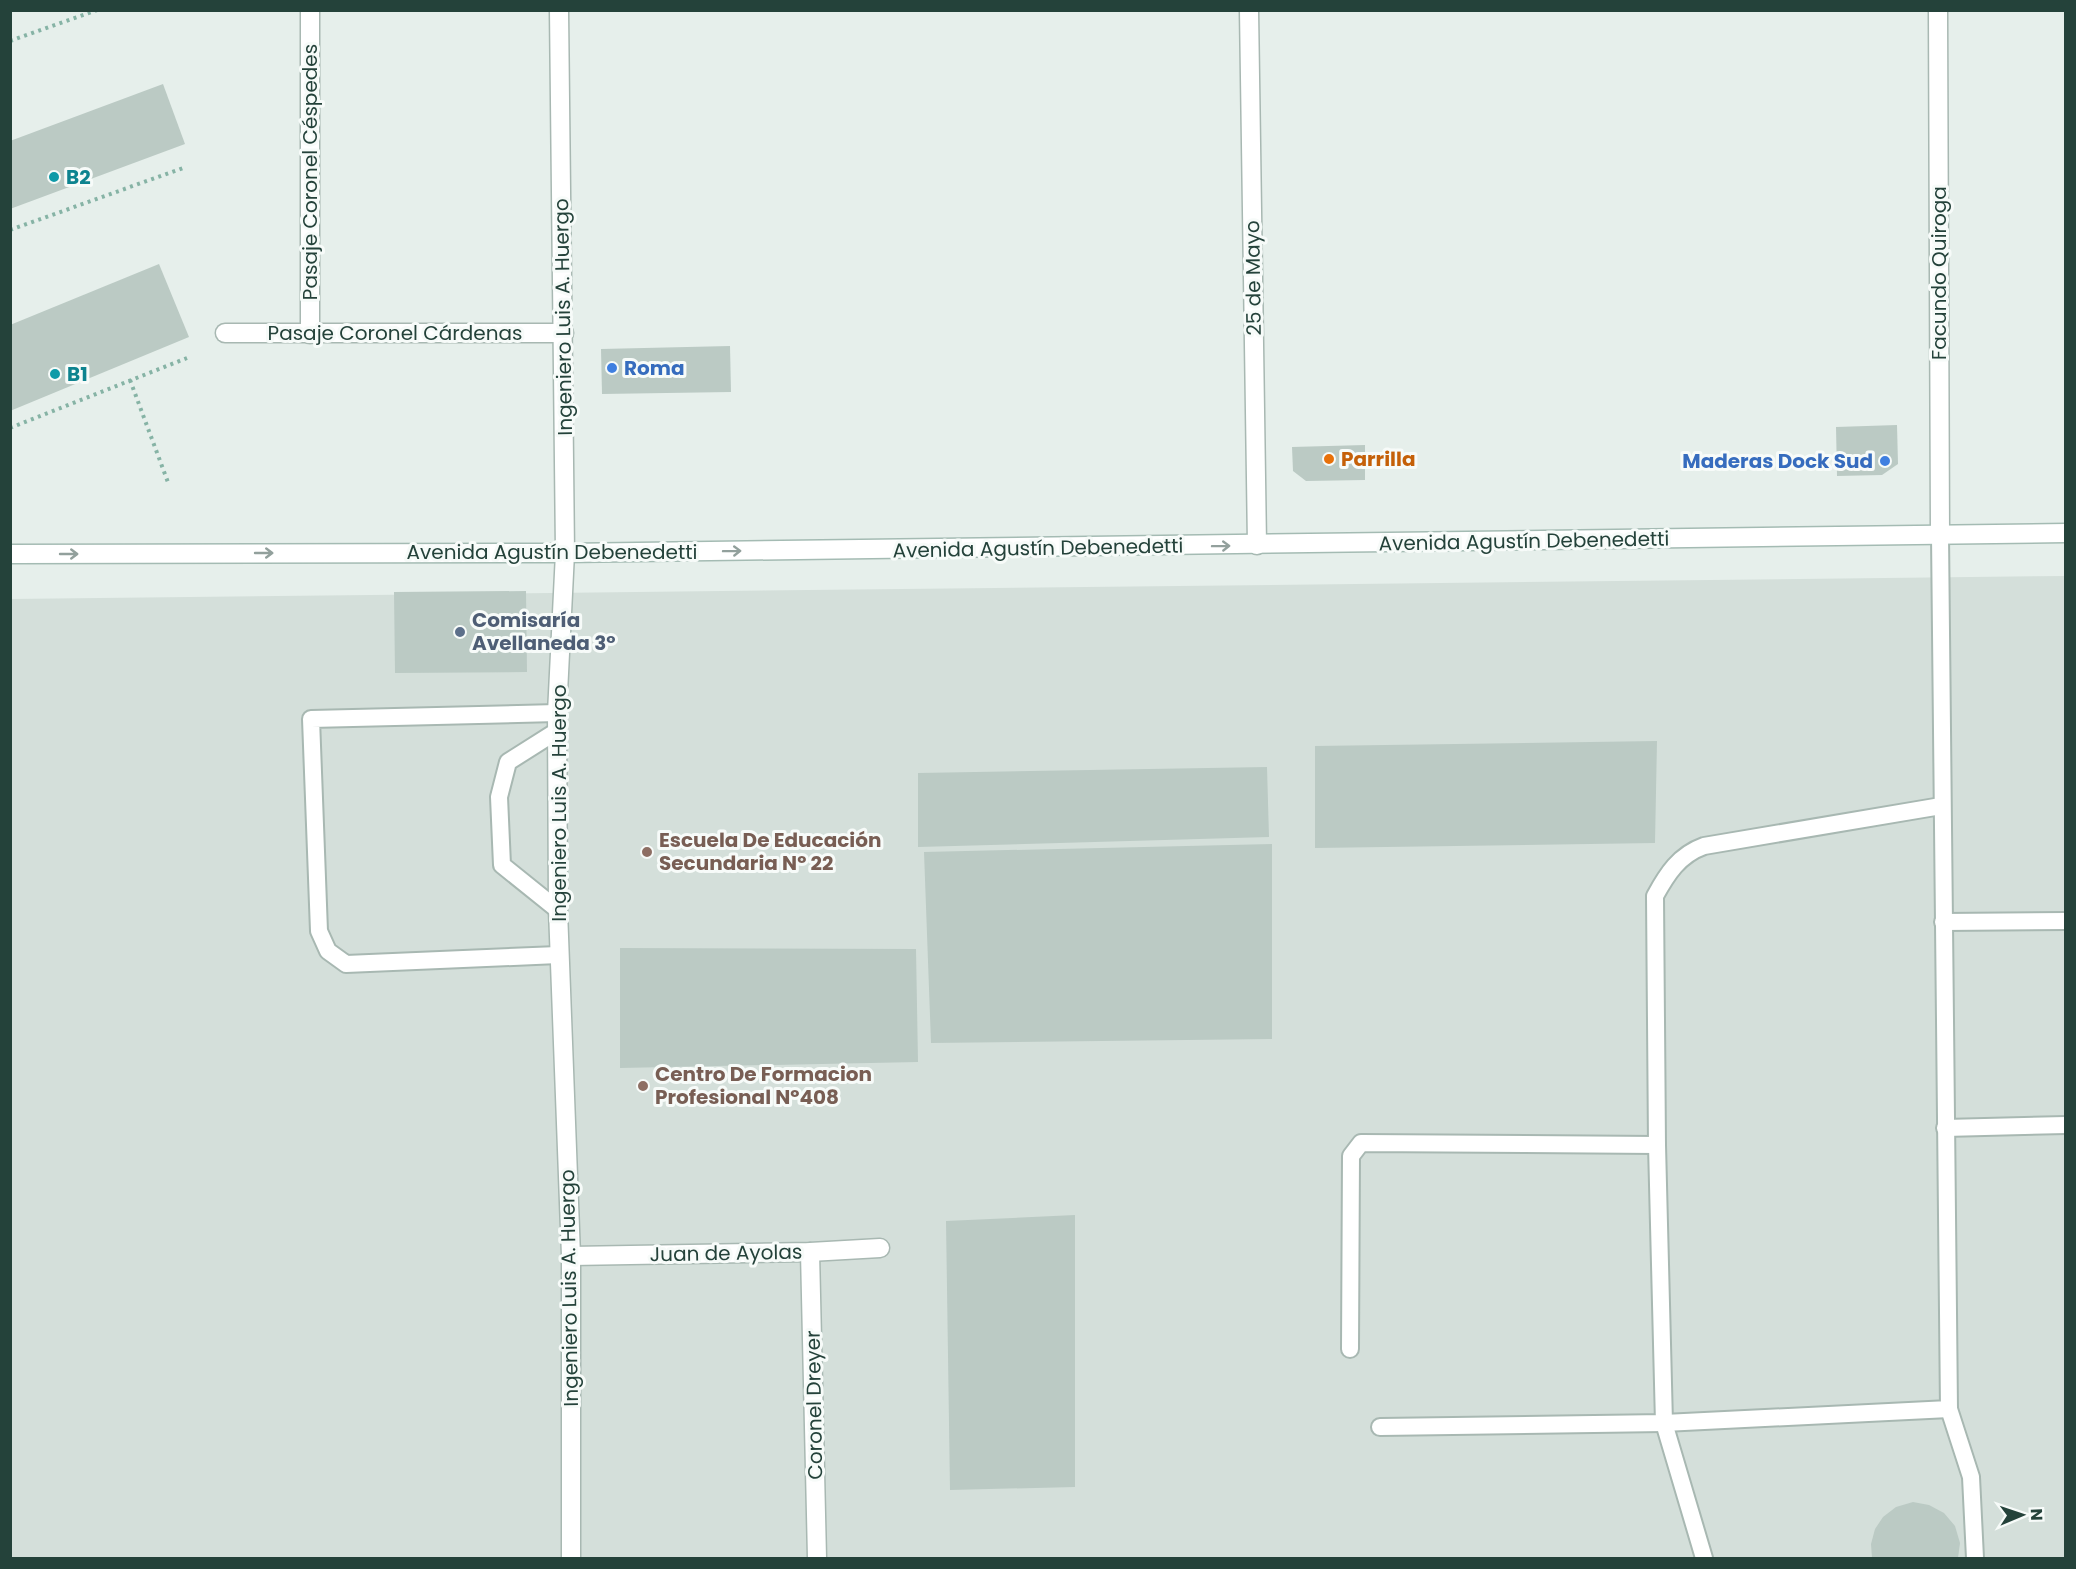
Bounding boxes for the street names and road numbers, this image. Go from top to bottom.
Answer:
street label: Pasaje Coronel Céspedes [296,44,324,300]
street label: Facundo Quiroga [1925,186,1953,360]
street label: Ingeniero Luis A. Huergo [547,198,579,436]
street label: 25 de Mayo [1238,220,1268,336]
street label: Pasaje Coronel Cárdenas [268,319,522,347]
street label: Avenida Agustín Debenedetti [1378,524,1670,558]
street label: Avenida Agustín Debenedetti [892,531,1184,565]
street label: Avenida Agustín Debenedetti [407,538,697,566]
street label: Ingeniero Luis A. Huergo [545,684,573,922]
street label: Ingeniero Luis A. Huergo [553,1169,585,1407]
street label: Juan de Ayolas [649,1238,803,1268]
street label: Coronel Dreyer [799,1330,829,1480]

